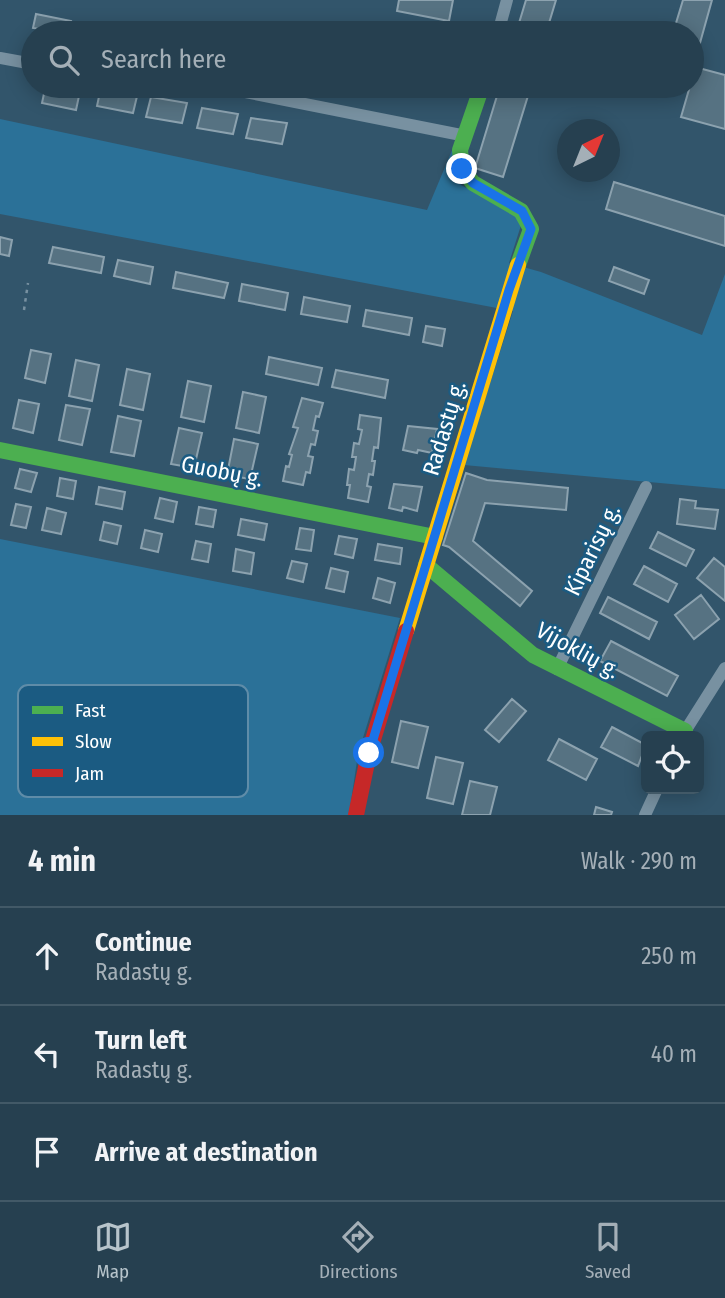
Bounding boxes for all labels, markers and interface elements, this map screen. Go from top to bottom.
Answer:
search box [21,21,704,98]
icon: search [45,41,83,79]
text: Search here [101,44,226,75]
north arrow [557,119,620,182]
route end [446,153,477,184]
street label: Radastų g. [416,377,472,479]
street label: Guobų g. [179,449,265,493]
street label: Kiparisų g. [558,500,626,600]
street label: Vijoklių g. [531,616,625,684]
legend [18,685,248,797]
text: Fast [75,699,106,722]
text: Slow [75,730,112,753]
map controls [641,731,704,794]
button: locate [641,731,704,794]
route start [353,737,384,768]
text: Jam [75,762,104,785]
text: 4 min [28,843,96,879]
text: Walk · 290 m [581,847,697,875]
text: Continue [95,927,192,958]
icon: ahead [28,937,66,975]
text: 250 m [641,942,697,970]
text: Radastų g. [95,958,192,986]
text: Turn left [95,1025,187,1056]
icon: left [28,1035,66,1073]
text: 40 m [651,1040,697,1068]
text: Radastų g. [95,1056,192,1084]
icon: arrive [28,1133,66,1171]
text: Arrive at destination [95,1137,318,1168]
tab: Map [94,1218,132,1283]
tab: Directions [319,1218,398,1283]
tab: Saved [585,1218,631,1283]

